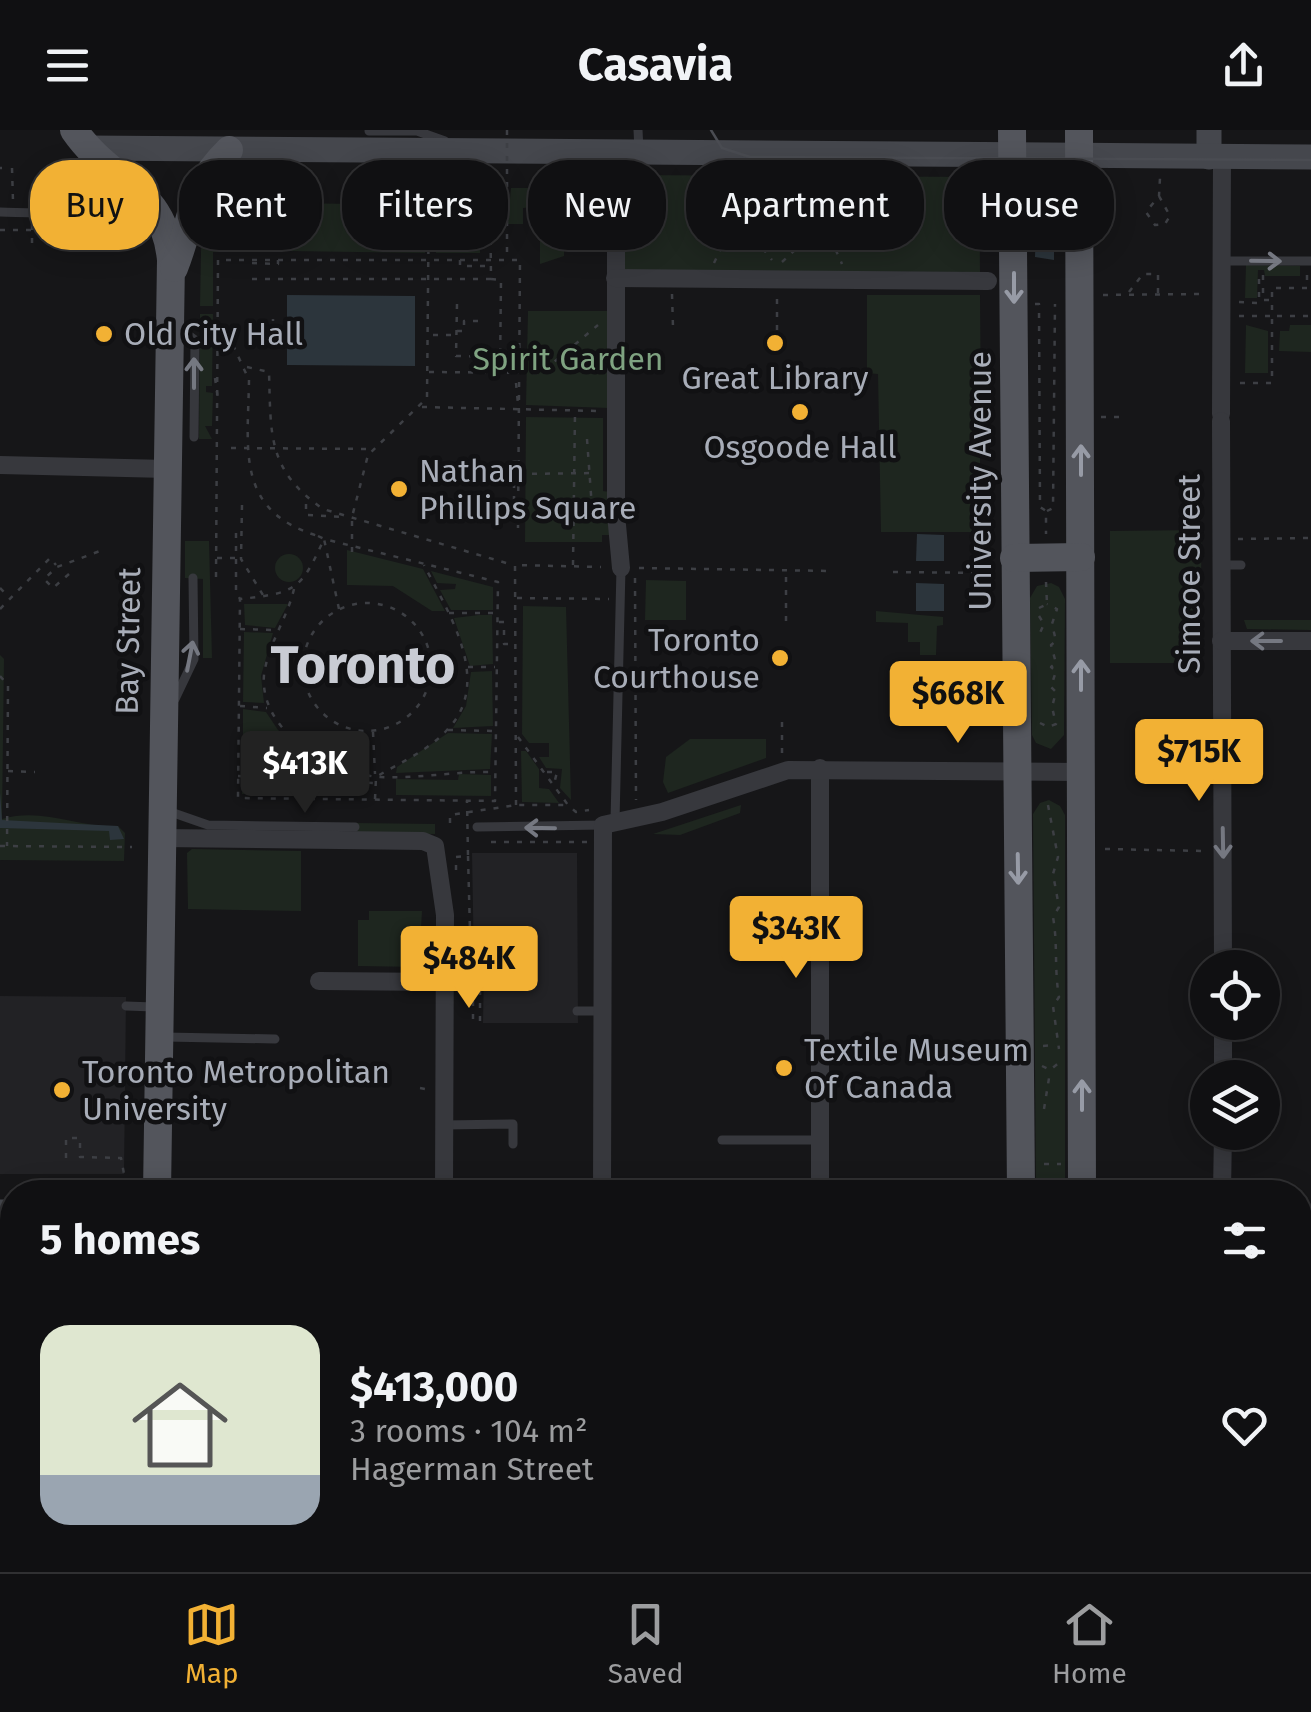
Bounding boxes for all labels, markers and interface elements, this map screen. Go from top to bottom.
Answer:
icon: menu [40,38,95,93]
text: Casavia [578,38,733,92]
icon: share [1216,38,1271,93]
chip: Buy [30,160,159,250]
chip: Rent [179,160,322,250]
chip: Filters [342,160,508,250]
chip: New [528,160,666,250]
chip: Apartment [686,160,924,250]
chip: House [944,160,1114,250]
one-way arrow [1250,252,1282,270]
one-way arrow [1004,272,1024,304]
place label: Old City Hall [124,315,303,353]
marker: Old City Hall [93,323,115,345]
marker: Great Library [764,332,786,354]
park label: Spirit Garden [472,340,664,378]
street label: University Avenue [961,351,999,611]
one-way arrow [185,357,204,389]
place label: Great Library [682,359,869,397]
marker: Osgoode Hall [789,401,811,423]
place label: Osgoode Hall [703,428,897,466]
one-way arrow [1072,444,1090,476]
place label: Nathan Phillips Square [419,452,636,527]
street label: Simcoe Street [1170,474,1208,674]
marker: Nathan Phillips Square [388,478,410,500]
street label: Bay Street [108,567,148,715]
place label: Toronto Courthouse [593,621,760,696]
one-way arrow [1250,632,1282,650]
district label: Toronto [271,634,455,697]
one-way arrow [182,641,201,673]
marker: Toronto Courthouse [769,647,791,669]
one-way arrow [1072,659,1090,692]
pin: $668K [888,661,1028,746]
text: $668K [912,674,1004,712]
pin: $715K [1129,719,1269,804]
pin: $413K [235,731,375,816]
text: $715K [1157,732,1241,770]
text: $413K [262,744,348,782]
one-way arrow [525,818,558,838]
one-way arrow [1214,826,1232,859]
one-way arrow [1008,852,1027,884]
pin: $343K [726,896,866,981]
text: $343K [752,909,840,947]
pin: $484K [399,926,539,1011]
text: $484K [423,939,515,977]
map controls [1190,950,1280,1150]
button: locate [1190,950,1280,1040]
place label: Textile Museum Of Canada [804,1031,1029,1106]
place label: Toronto Metropolitan University [82,1053,390,1128]
marker: Textile Museum Of Canada [773,1057,795,1079]
button: layers [1190,1060,1280,1150]
marker: Toronto Metropolitan University [51,1079,73,1101]
one-way arrow [1072,1080,1092,1112]
icon: filters [1217,1213,1272,1268]
text: 5 homes [40,1215,200,1265]
text: $413,000 [350,1362,518,1412]
icon: home [120,1365,240,1485]
icon: heart [1217,1398,1272,1453]
text: 3 rooms · 104 m² [350,1412,588,1450]
text: Hagerman Street [350,1450,594,1488]
tab: Map [184,1597,239,1690]
tab: Saved [608,1597,684,1690]
tab: Home [1052,1597,1127,1690]

